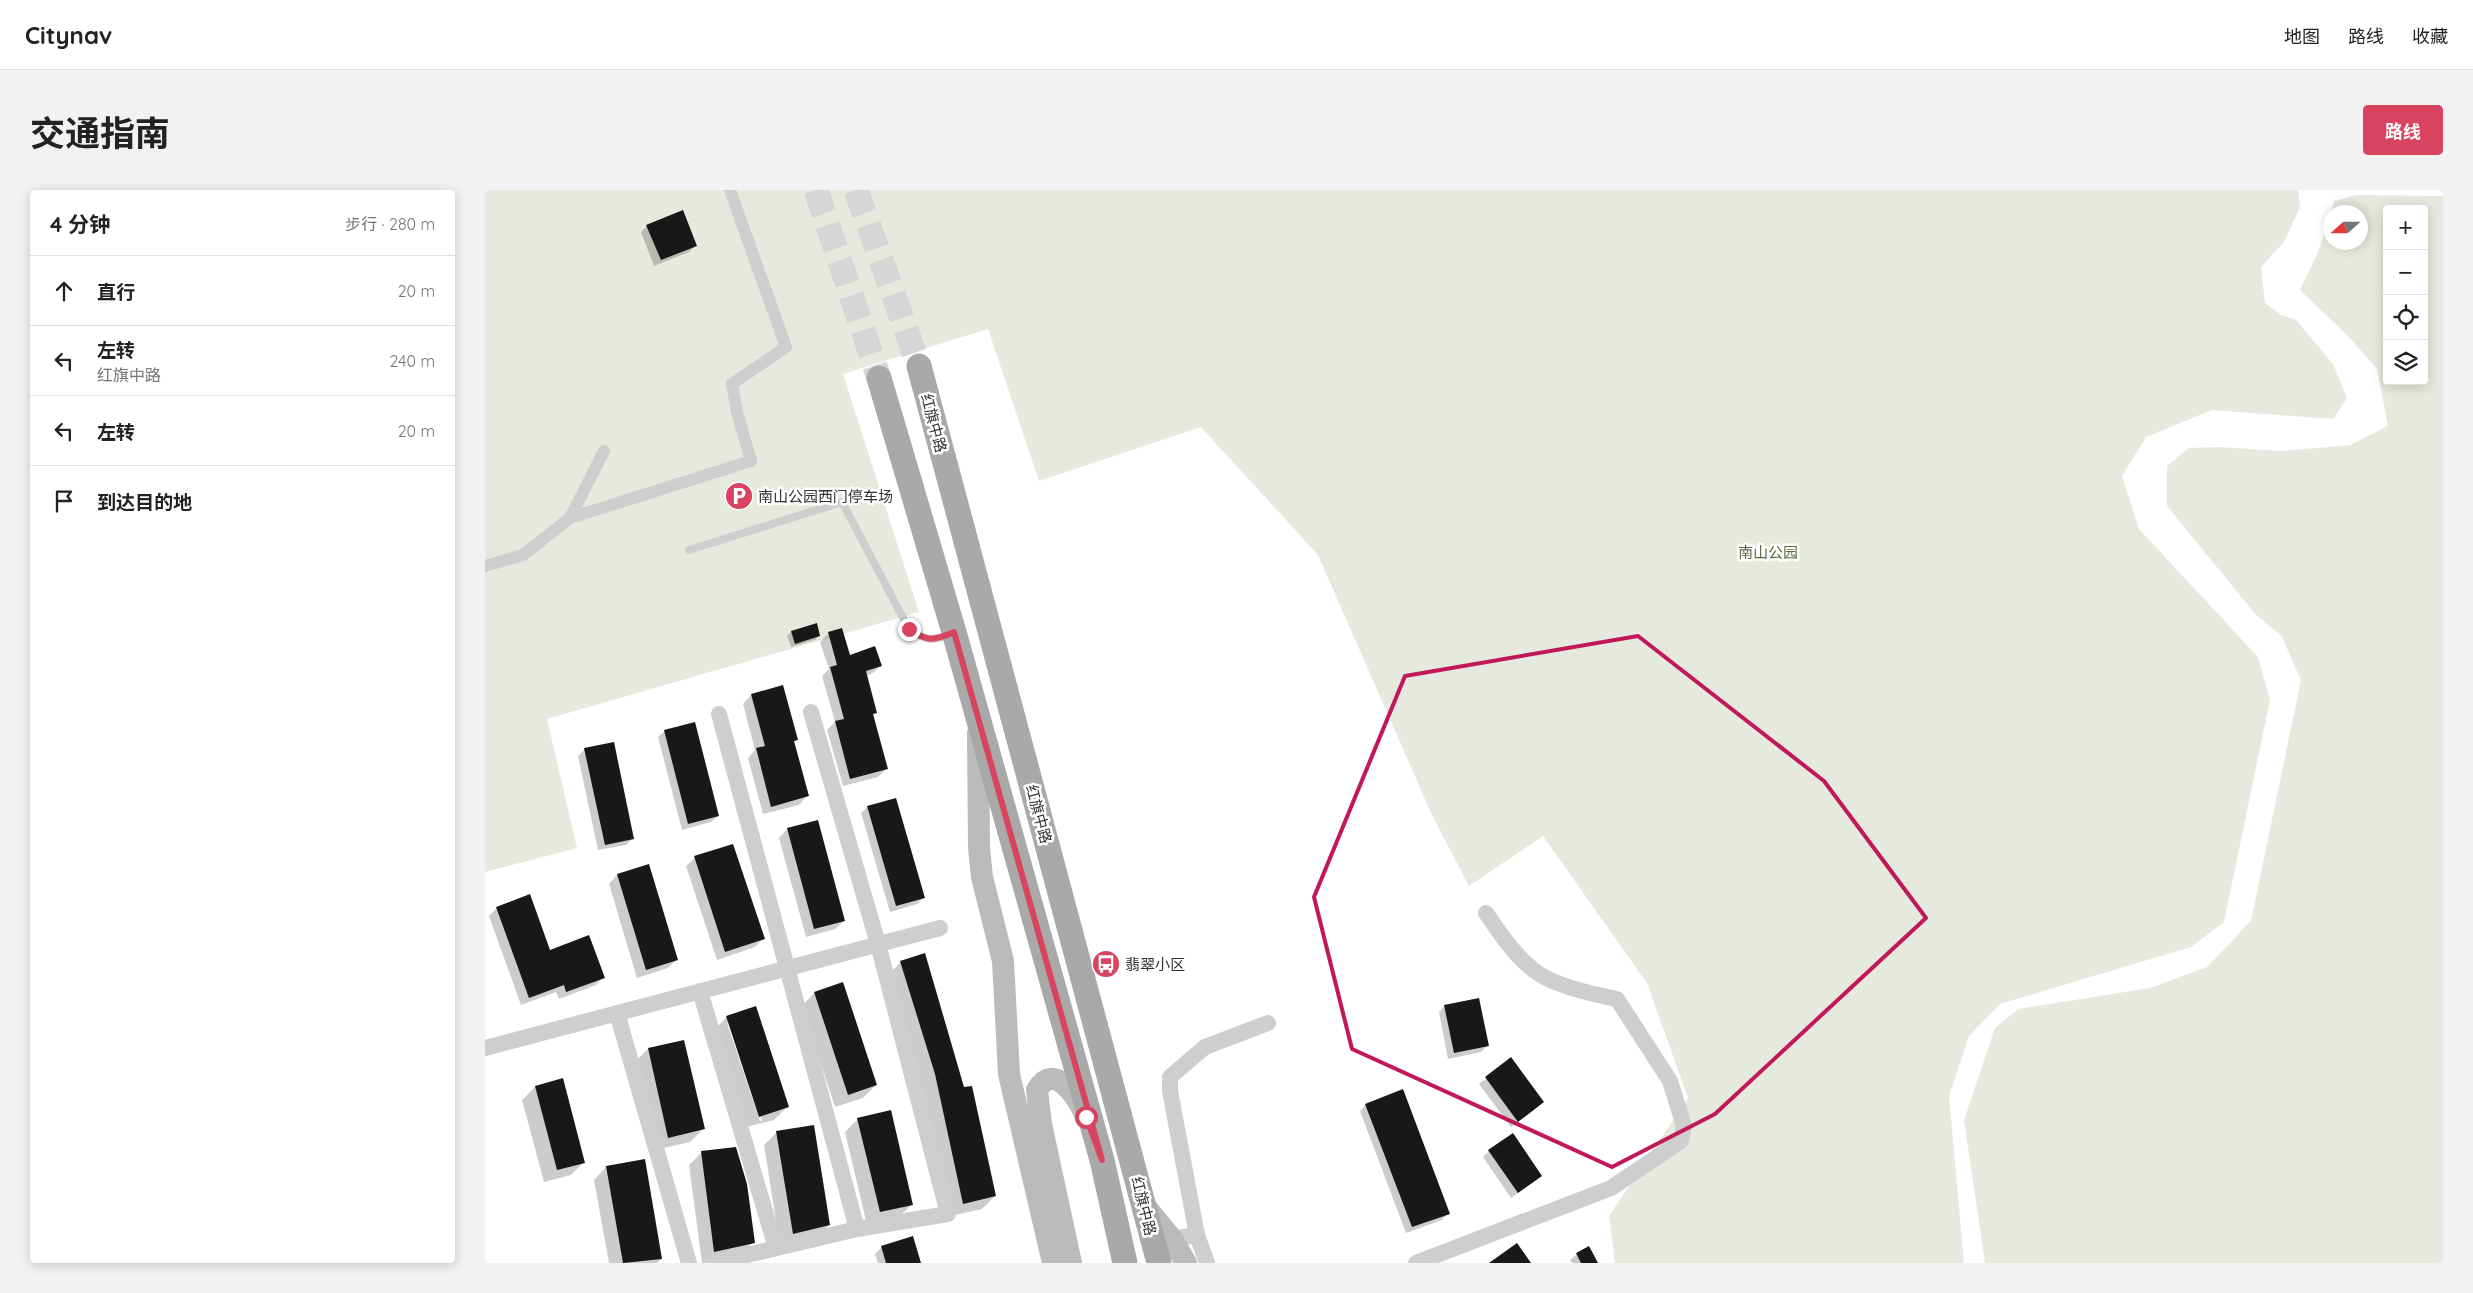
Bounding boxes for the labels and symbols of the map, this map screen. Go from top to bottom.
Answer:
north arrow [2323,205,2368,250]
street label: 红旗中路 [917,392,951,454]
parking icon: 南山公园西门停车场 [724,481,754,511]
place label: 南山公园西门停车场 [758,487,893,506]
park label: 南山公园 [1738,543,1798,562]
route end [898,618,921,641]
street label: 红旗中路 [1022,783,1056,845]
bus stop icon: 翡翠小区 [1091,949,1121,979]
place label: 翡翠小区 [1125,955,1185,974]
route start [1075,1106,1098,1129]
street label: 红旗中路 [1128,1175,1160,1237]

